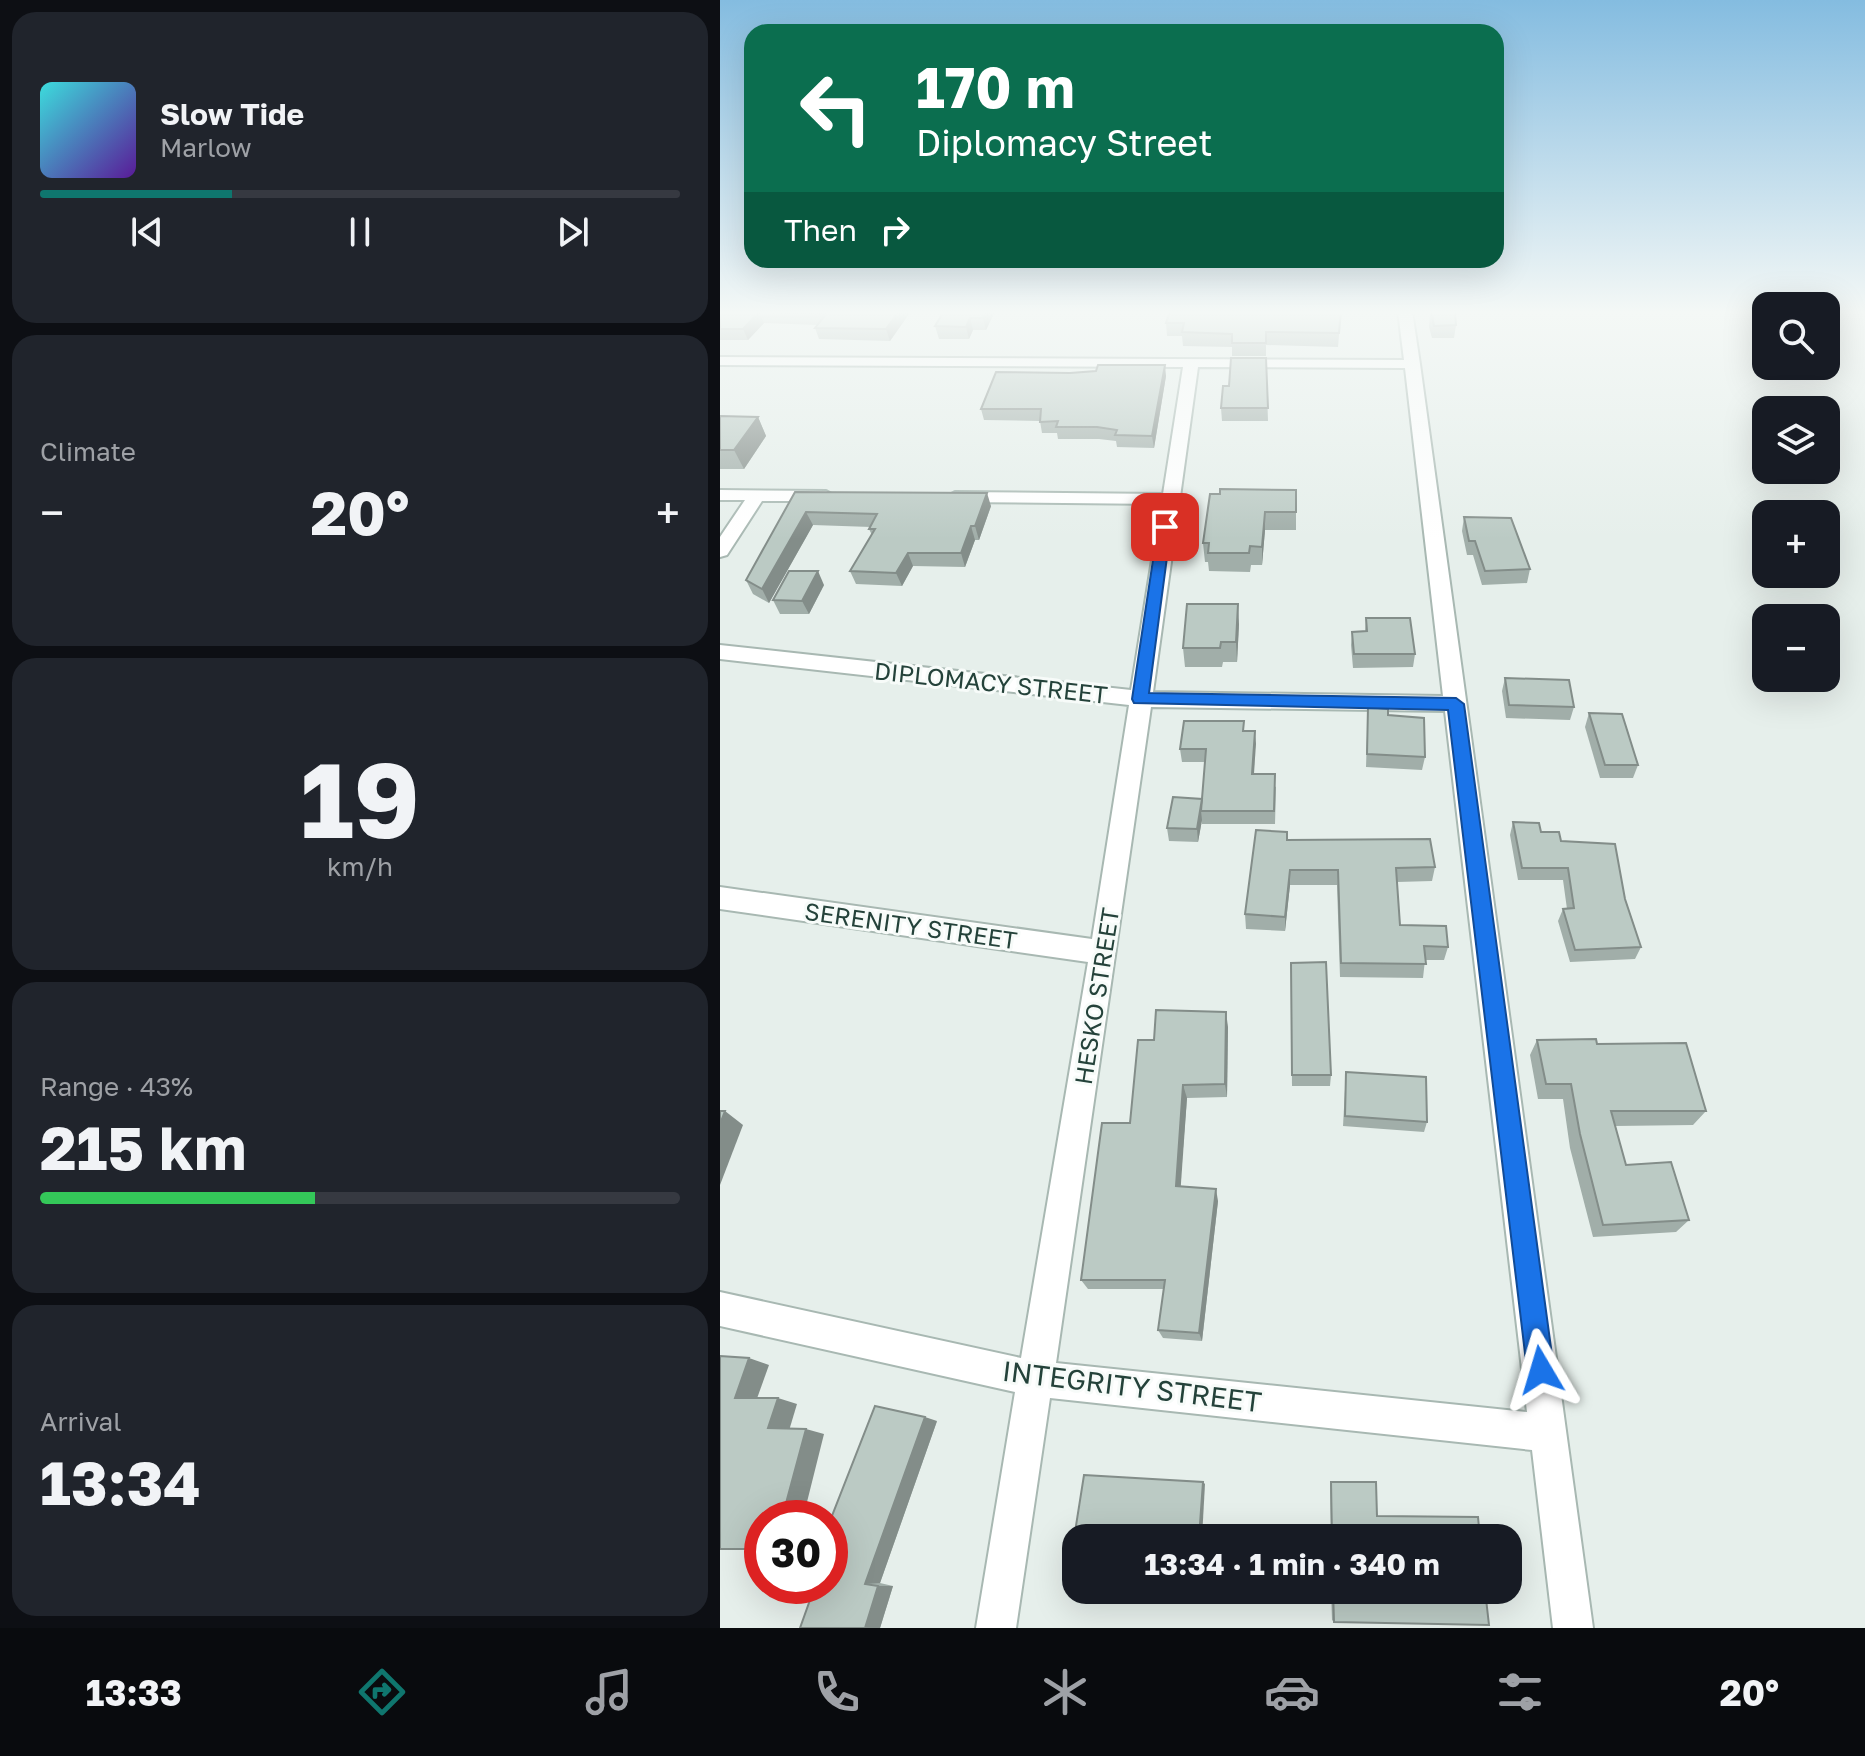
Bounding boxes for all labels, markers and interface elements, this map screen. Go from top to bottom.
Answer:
text: 170 m [916,53,1075,120]
icon: left [784,56,888,160]
text: Slow Tide [160,96,304,132]
text: Diplomacy Street [916,121,1213,164]
text: Marlow [160,132,252,163]
icon: right [873,208,917,252]
icon: previous [125,210,169,254]
icon: pause [338,210,382,254]
icon: next [551,210,595,254]
text: Then [784,212,857,248]
map controls [1752,292,1840,692]
button: search [1752,292,1840,380]
button: layers [1752,396,1840,484]
text: Climate [40,436,136,467]
text: 20° [311,476,410,548]
text: − [40,486,64,539]
text: + [656,486,680,539]
pin [1131,493,1199,561]
button: + [1752,500,1840,588]
icon: arrive [1143,505,1187,549]
button: − [1752,604,1840,692]
street label: DIPLOMACY STREET [873,655,1109,709]
text: 19 [300,736,420,861]
text: km/h [327,851,393,882]
street label: SERENITY STREET [803,896,1019,954]
street label: HESKO STREET [1068,905,1124,1087]
text: Range · 43% [40,1071,193,1102]
text: 215 km [40,1111,246,1183]
position arrow [1499,1328,1583,1412]
street label: INTEGRITY STREET [1001,1354,1263,1418]
text: Arrival [40,1406,121,1437]
text: 13:34 [40,1446,201,1518]
speed limit sign: 30 [744,1500,848,1604]
text: 13:34 · 1 min · 340 m [1144,1546,1440,1582]
icon: directions [354,1664,410,1720]
icon: music [581,1664,637,1720]
icon: phone [809,1664,865,1720]
icon: climate [1037,1664,1093,1720]
icon: car [1264,1664,1320,1720]
icon: filters [1492,1664,1548,1720]
text: 13:33 [86,1671,182,1714]
text: 20° [1720,1671,1779,1714]

